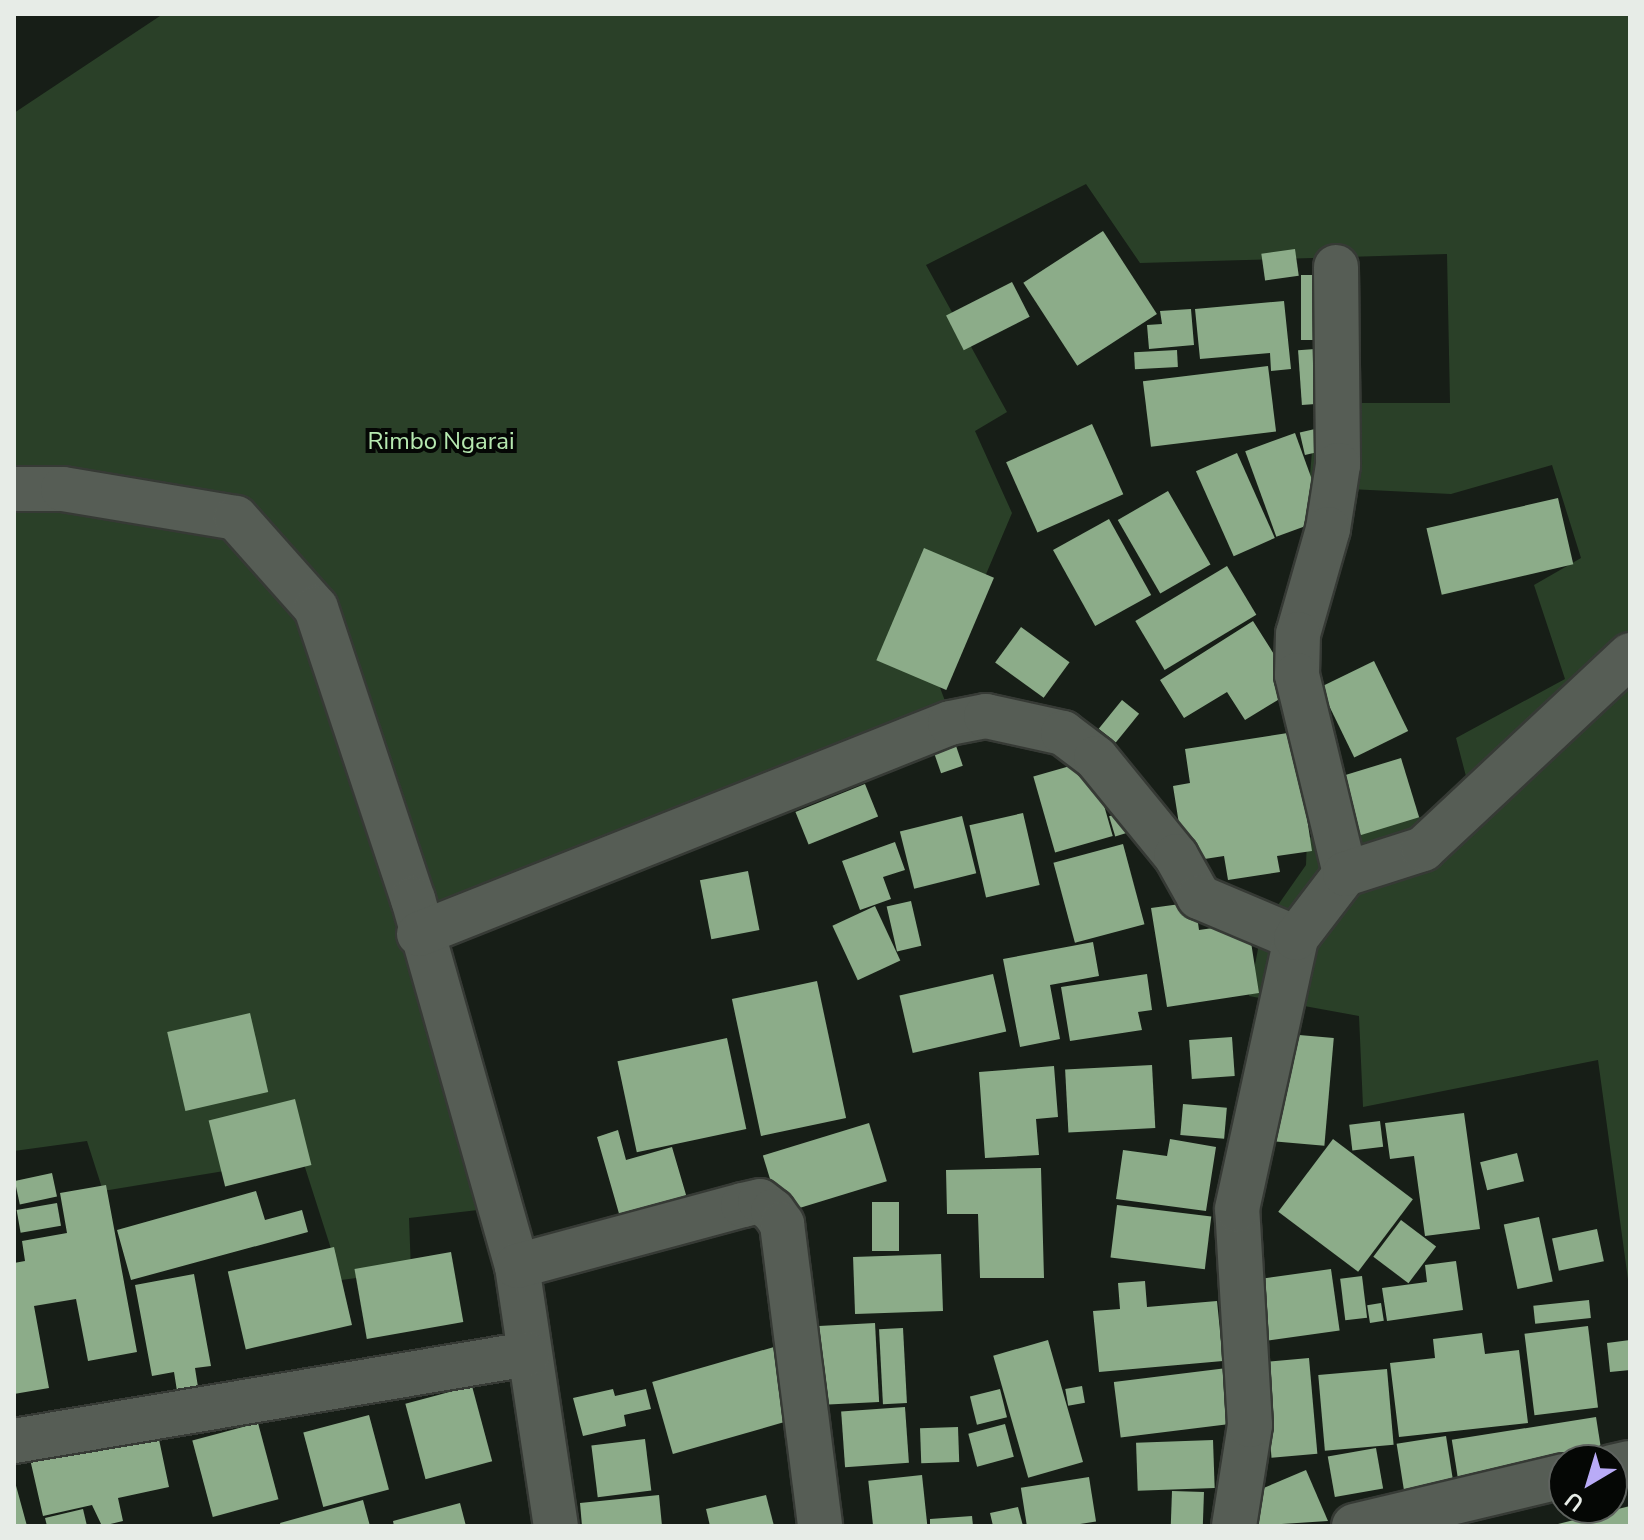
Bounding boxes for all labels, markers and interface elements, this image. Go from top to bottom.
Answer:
park label: Rimbo Ngarai [368,428,514,456]
north arrow [1548,1444,1628,1524]
text: U [1559,1485,1590,1518]

